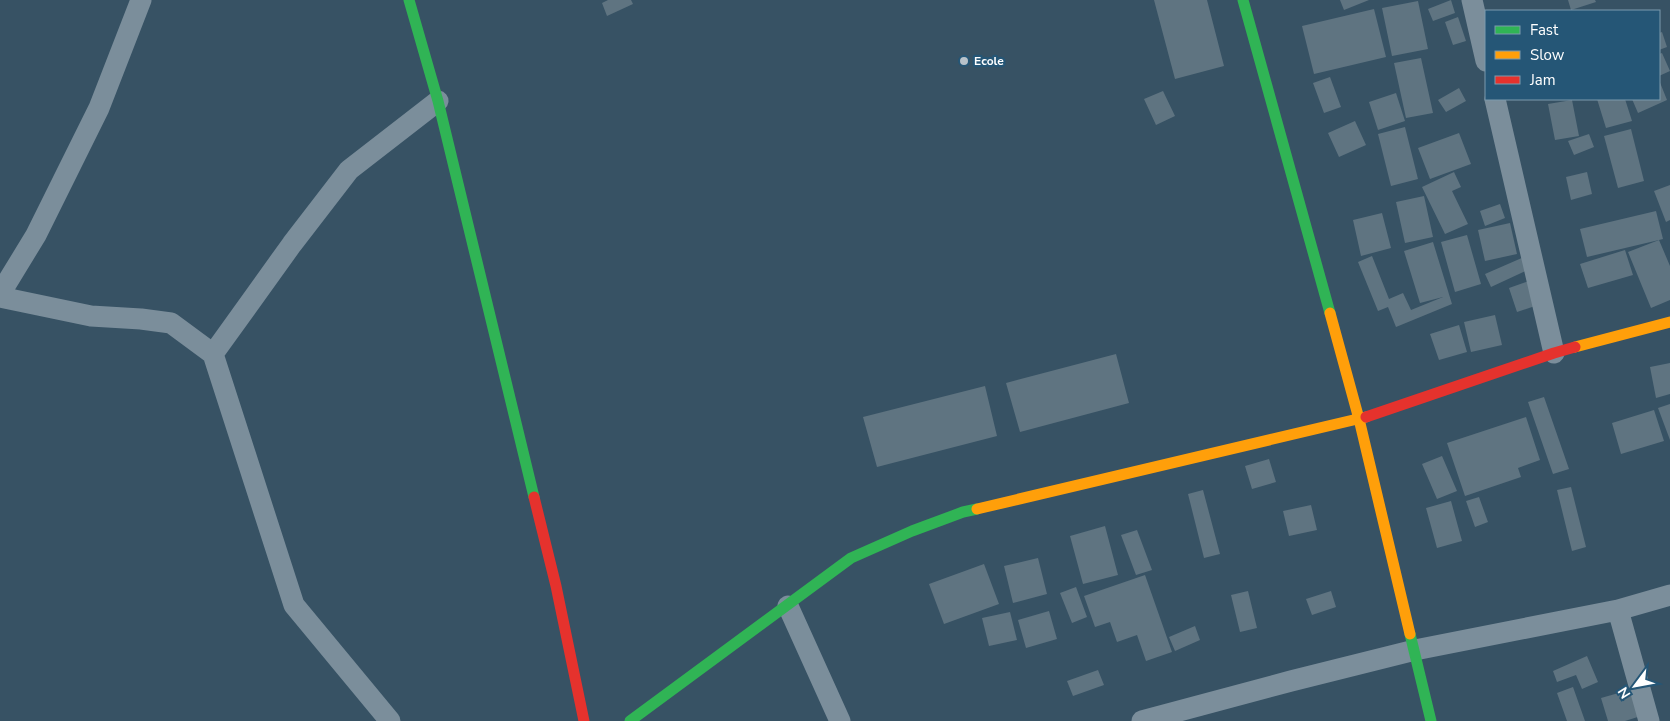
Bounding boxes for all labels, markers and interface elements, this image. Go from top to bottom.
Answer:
legend [1485,10,1660,100]
text: Fast [1530,20,1559,40]
text: Slow [1530,45,1565,65]
place label: Ecole [974,53,1004,69]
marker: Ecole [958,55,970,67]
text: Jam [1529,70,1556,90]
north arrow [1610,661,1660,711]
text: N [1614,683,1635,702]

